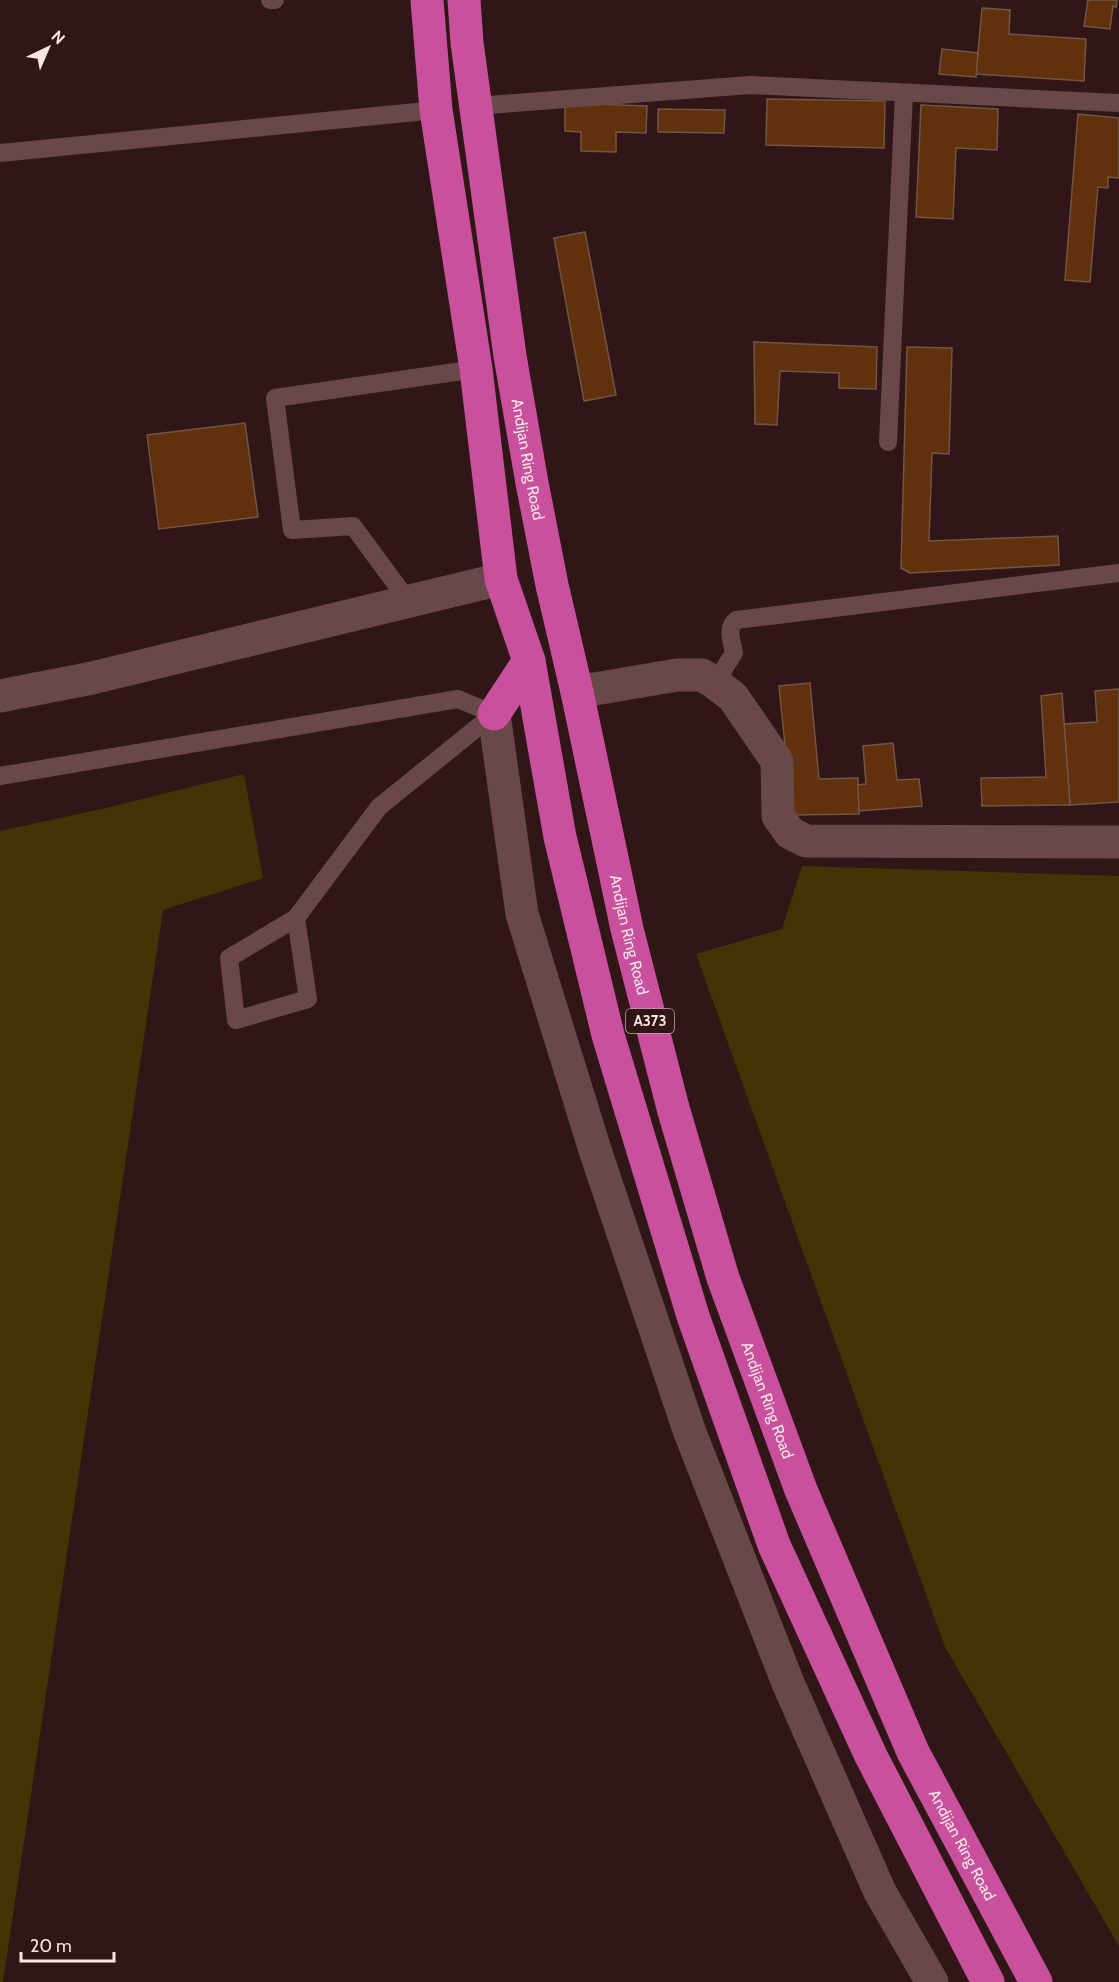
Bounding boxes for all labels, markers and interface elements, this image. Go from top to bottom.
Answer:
north arrow [18,18,78,78]
text: N [47,27,69,48]
street label: Andijan Ring Road [508,397,549,522]
street label: Andijan Ring Road [606,873,653,997]
road number: A373 [626,1009,674,1033]
street label: Andijan Ring Road [738,1339,798,1461]
street label: Andijan Ring Road [925,1786,1000,1903]
scale bar [21,1925,114,1963]
text: 20 m [30,1935,72,1957]

